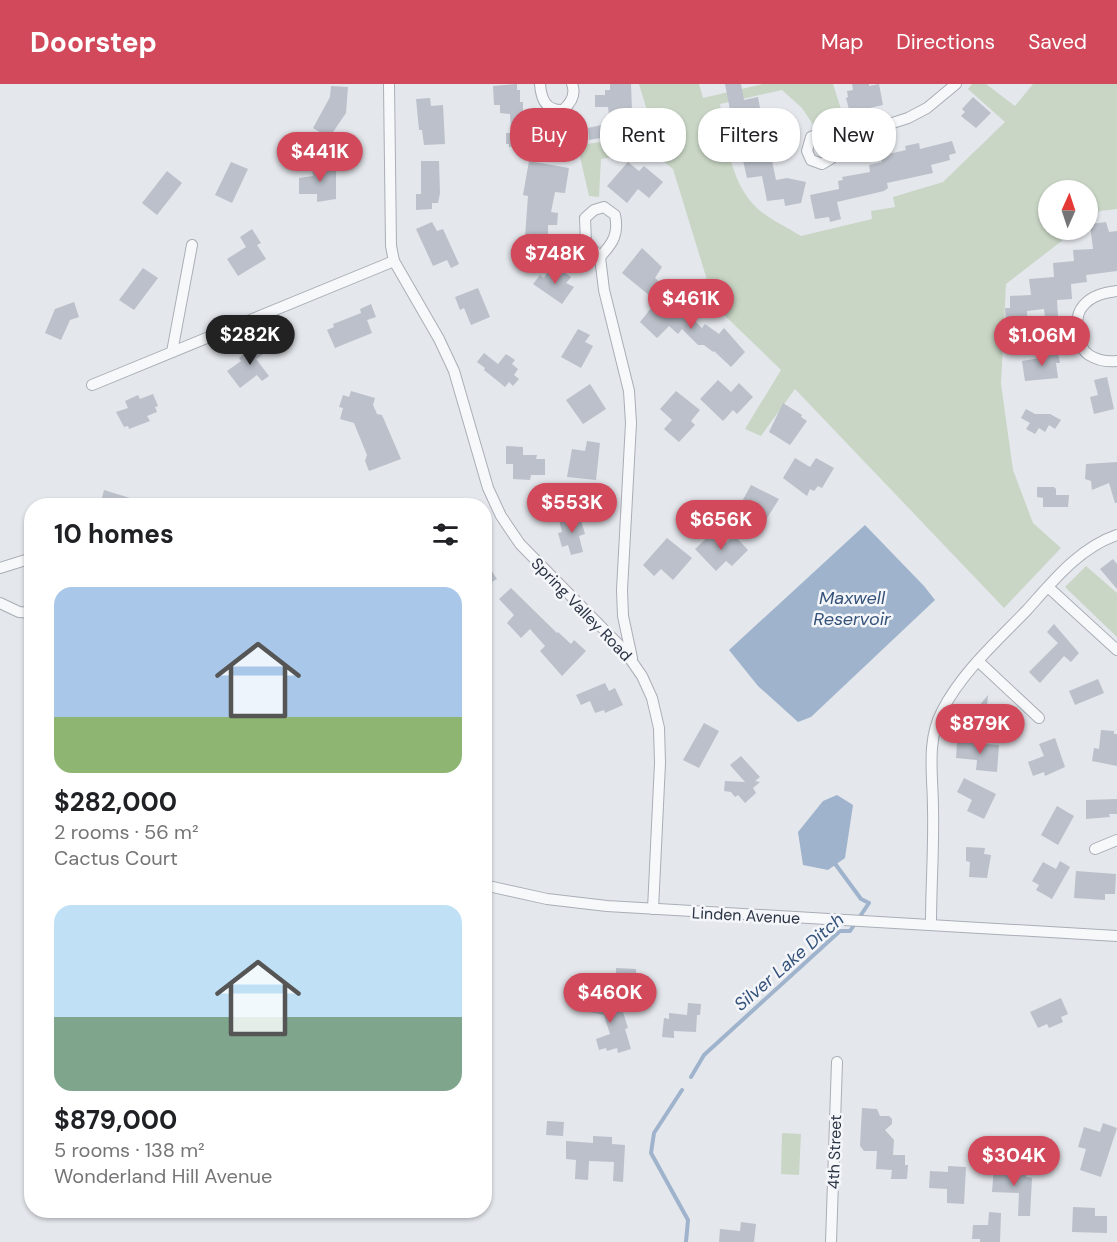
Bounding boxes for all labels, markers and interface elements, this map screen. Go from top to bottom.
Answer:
text: Doorstep [30,24,157,61]
text: Map [821,28,863,56]
text: Directions [896,28,995,56]
text: Saved [1028,28,1087,56]
chip: Buy [510,108,588,162]
chip: Rent [600,108,686,162]
chip: Filters [698,108,800,162]
chip: New [812,108,896,162]
pin: $441K [278,132,362,183]
text: $441K [291,138,349,164]
north arrow [1038,180,1098,240]
map controls [1038,180,1098,240]
pin: $748K [513,234,597,285]
text: $748K [525,240,585,266]
pin: $461K [649,279,733,330]
text: $461K [662,285,720,311]
pin: $282K [208,315,292,366]
pin: $1.06M [993,316,1091,367]
text: $282K [220,321,280,347]
text: $1.06M [1008,322,1076,348]
pin: $553K [530,483,614,534]
text: $553K [541,489,603,515]
pin: $656K [679,500,763,551]
text: $656K [690,506,752,532]
text: 10 homes [54,517,174,551]
icon: filters [429,518,462,551]
street label: Spring Valley Road [527,553,637,666]
water label: Maxwell Reservoir [813,586,892,631]
icon: home [204,626,312,734]
pin: $879K [938,704,1022,755]
text: $879K [950,710,1010,736]
text: $282,000 [54,785,177,819]
text: 2 rooms · 56 m² [54,819,199,845]
text: Cactus Court [54,845,178,871]
street label: Linden Avenue [691,902,801,929]
water label: Silver Lake Ditch [729,908,849,1016]
icon: home [204,944,312,1052]
pin: $460K [568,973,652,1024]
text: $460K [578,979,642,1005]
text: $879,000 [54,1103,177,1137]
street label: 4th Street [823,1114,846,1190]
pin: $304K [972,1136,1056,1187]
text: 5 rooms · 138 m² [54,1137,205,1163]
text: $304K [982,1142,1046,1168]
text: Wonderland Hill Avenue [54,1163,272,1189]

